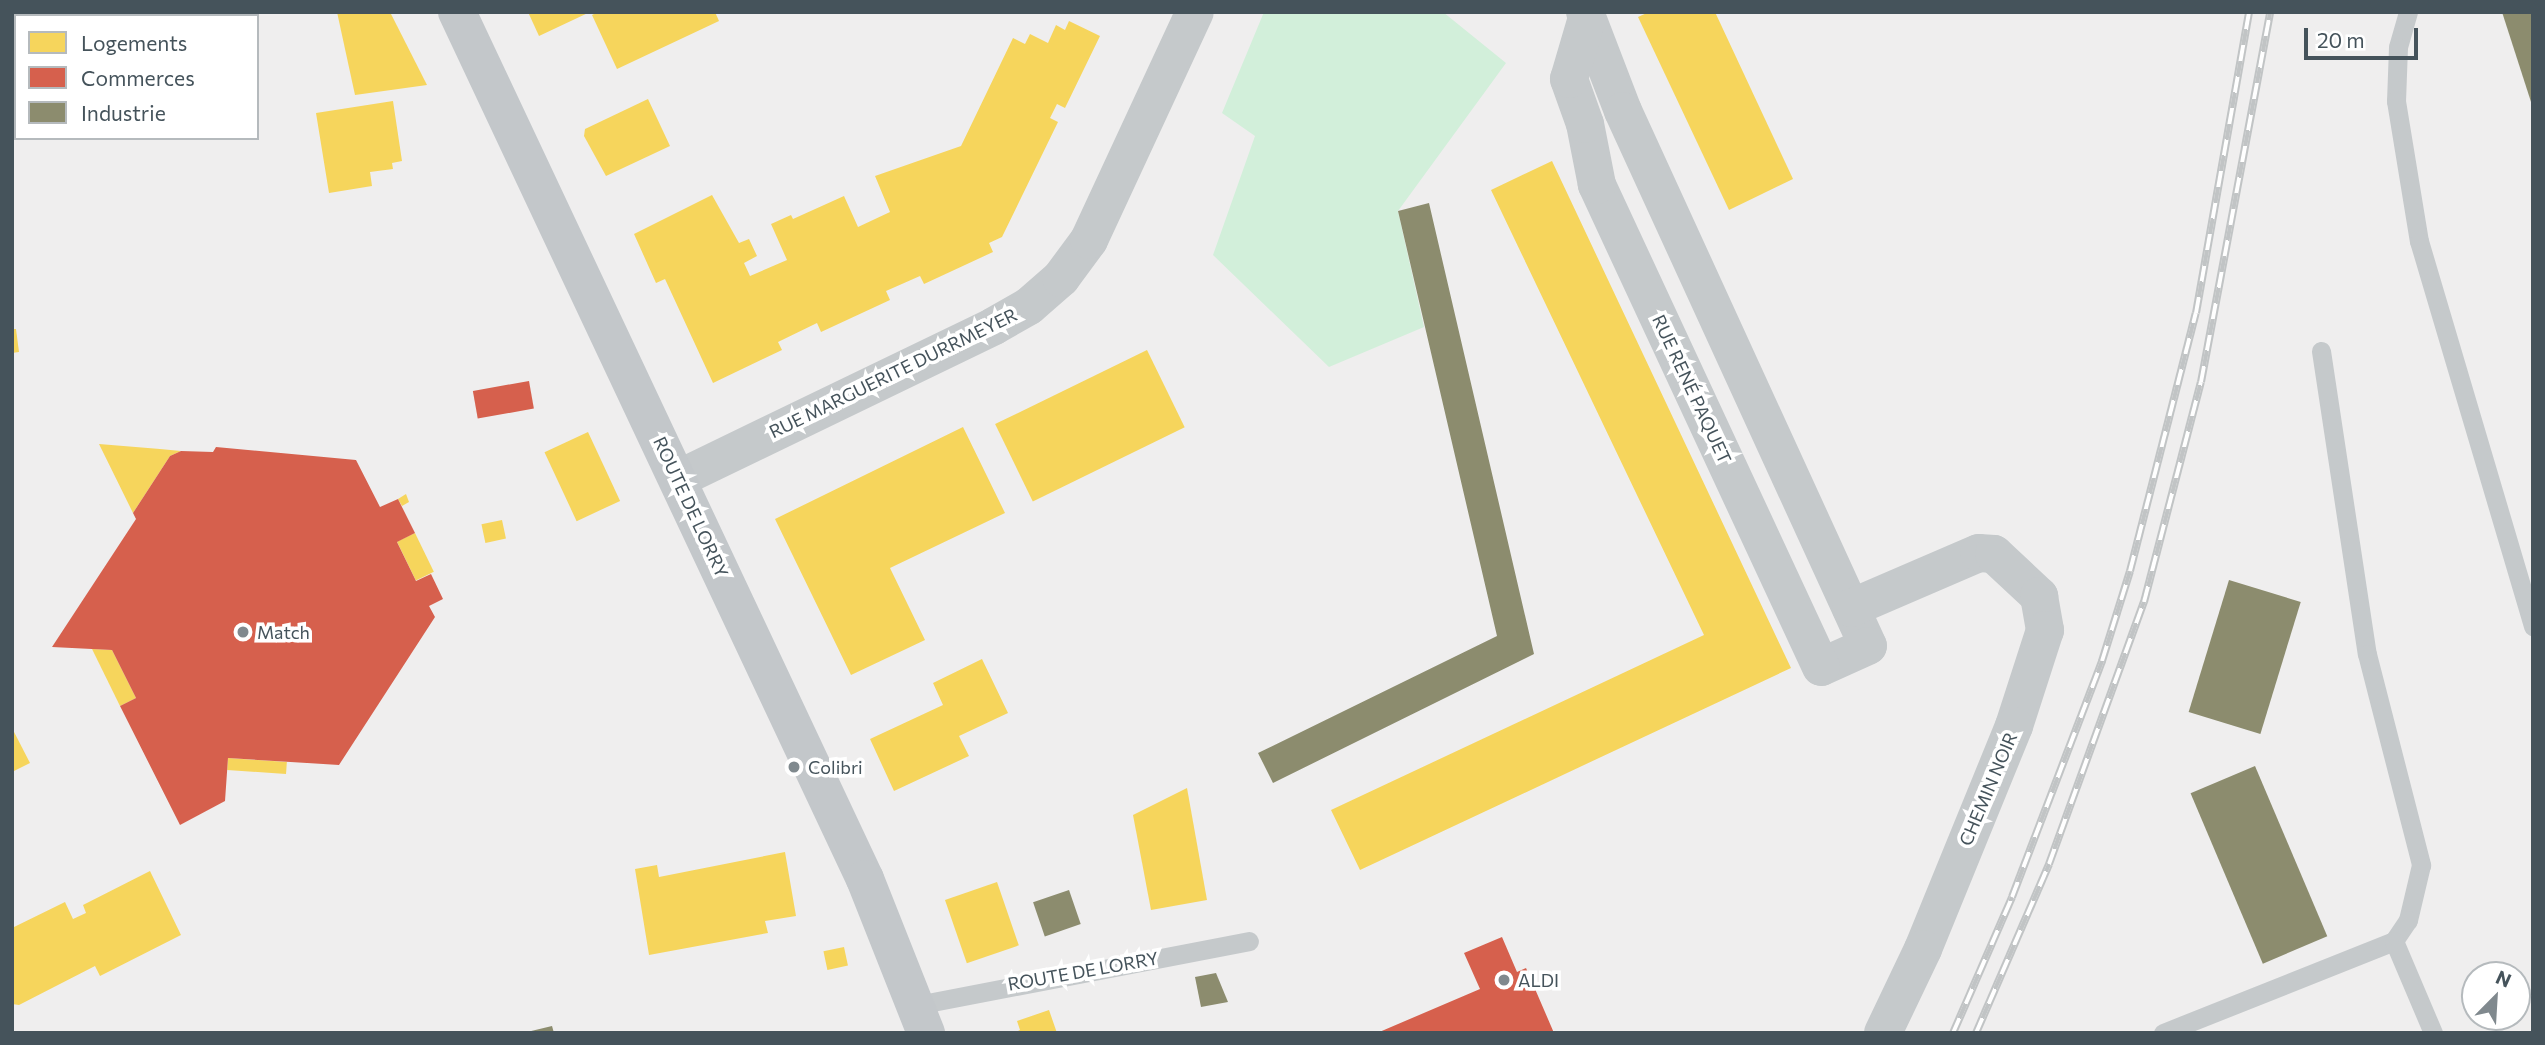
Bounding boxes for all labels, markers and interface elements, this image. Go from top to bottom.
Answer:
legend [14,14,259,140]
scale bar [2307,14,2421,58]
text: 20 m [2317,27,2365,52]
text: Logements [81,30,187,55]
text: Commerces [81,65,195,90]
text: Industrie [81,100,166,125]
street label: RUE MARGUERITE DURRMEYER [766,303,1020,443]
street label: RUE RENÉ PAQUET [1648,311,1736,467]
street label: ROUTE DE LORRY [649,433,733,581]
place label: Match [257,621,310,643]
marker: Match [235,624,251,640]
street label: CHEMIN NOIR [1954,729,2022,849]
place label: Colibri [808,756,863,778]
marker: Colibri [786,759,802,775]
street label: ROUTE DE LORRY [1006,947,1160,995]
north arrow [2461,961,2531,1031]
text: N [2493,965,2515,992]
place label: ALDI [1518,969,1559,991]
marker: ALDI [1496,972,1512,988]

